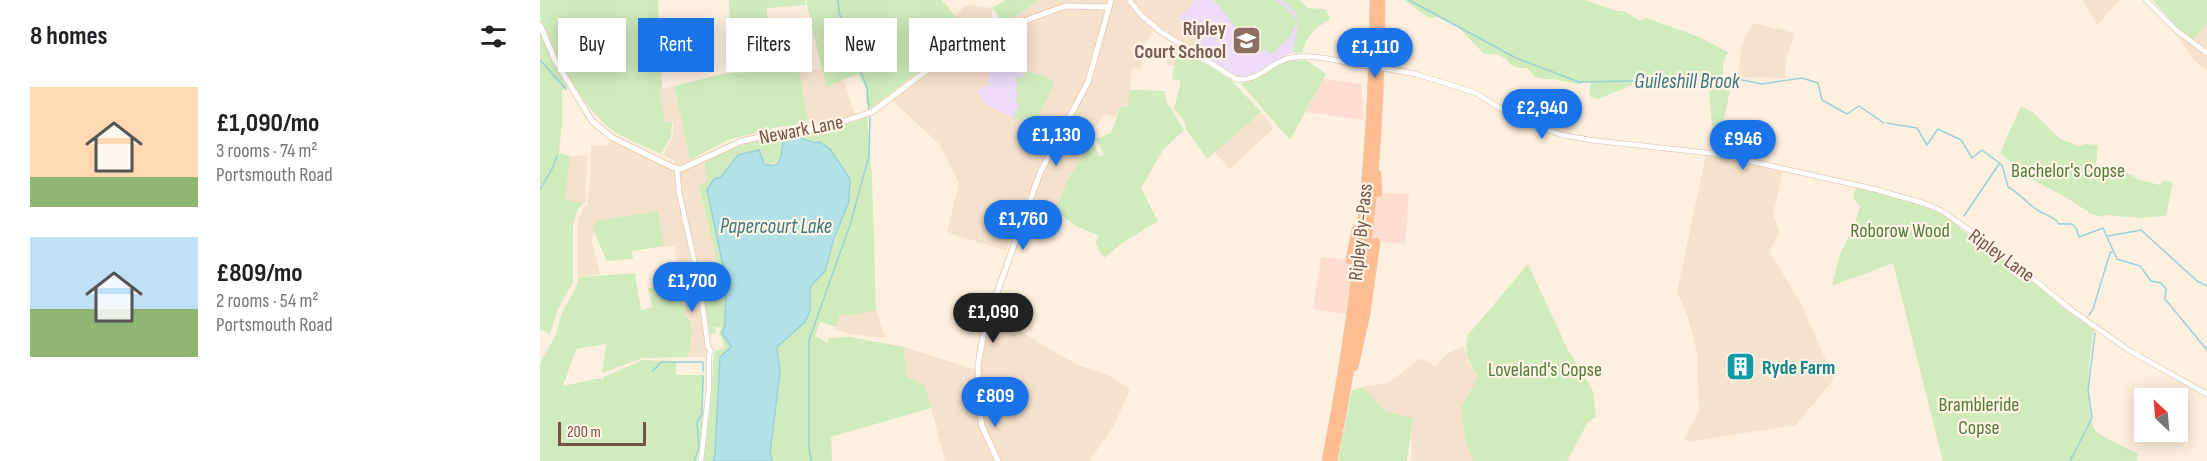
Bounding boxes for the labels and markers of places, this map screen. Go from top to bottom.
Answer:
place label: Ripley Court School [1134,17,1227,64]
school or university icon: Ripley Court School [1231,24,1263,56]
pin: £1,110 [1326,28,1424,79]
pin: £2,940 [1493,89,1591,140]
pin: £1,130 [1007,116,1105,167]
pin: £946 [1707,120,1779,171]
pin: £1,760 [974,200,1072,251]
pin: £1,700 [643,262,741,313]
pin: £1,090 [944,293,1042,344]
building icon: Ryde Farm [1725,351,1757,383]
place label: Ryde Farm [1762,356,1835,380]
pin: £809 [959,377,1031,428]

